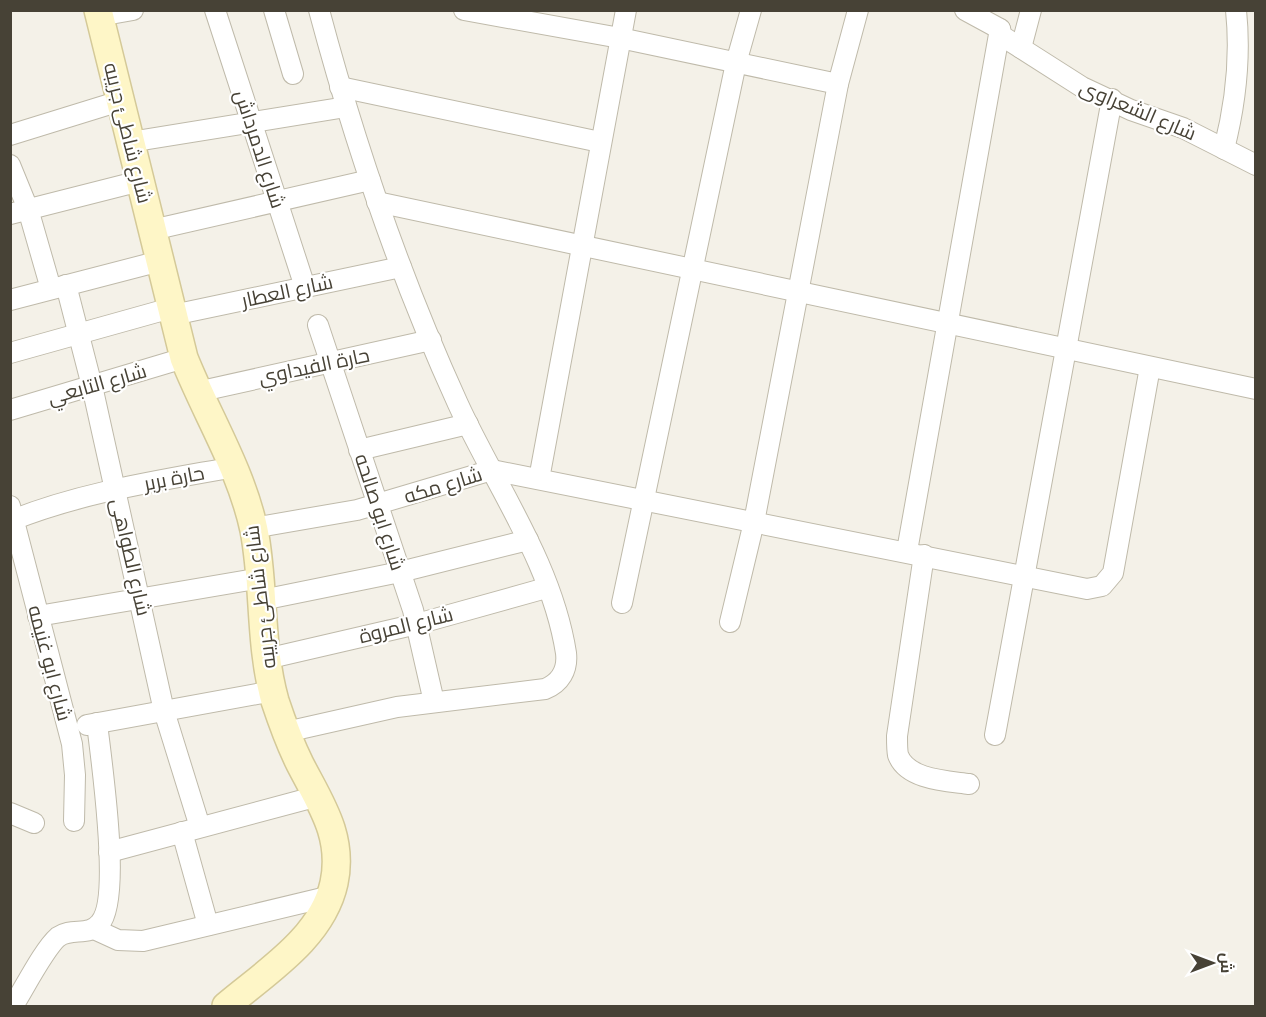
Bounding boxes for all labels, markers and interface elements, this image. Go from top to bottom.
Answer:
street label: شارع شاطئ جريبه [97,60,157,206]
street label: شارع الشعراوى [1075,75,1200,147]
street label: شارع الدمرداش [228,87,290,212]
street label: شارع العطار [238,270,335,315]
street label: حارة الفيداوي [256,343,373,393]
street label: شارع التابعي [45,358,150,413]
street label: شارع ابو صالحه [348,451,410,574]
street label: حارة بربر [141,460,206,496]
street label: شارع مكه [401,462,486,510]
street label: شارع الطواهى [104,496,156,618]
street label: شارع شاطئ جريبه [239,524,283,670]
street label: شارع المروة [356,602,456,650]
street label: شارع ابو غنيمه [21,603,77,724]
north arrow [1182,933,1242,993]
text: ش [1217,953,1236,973]

